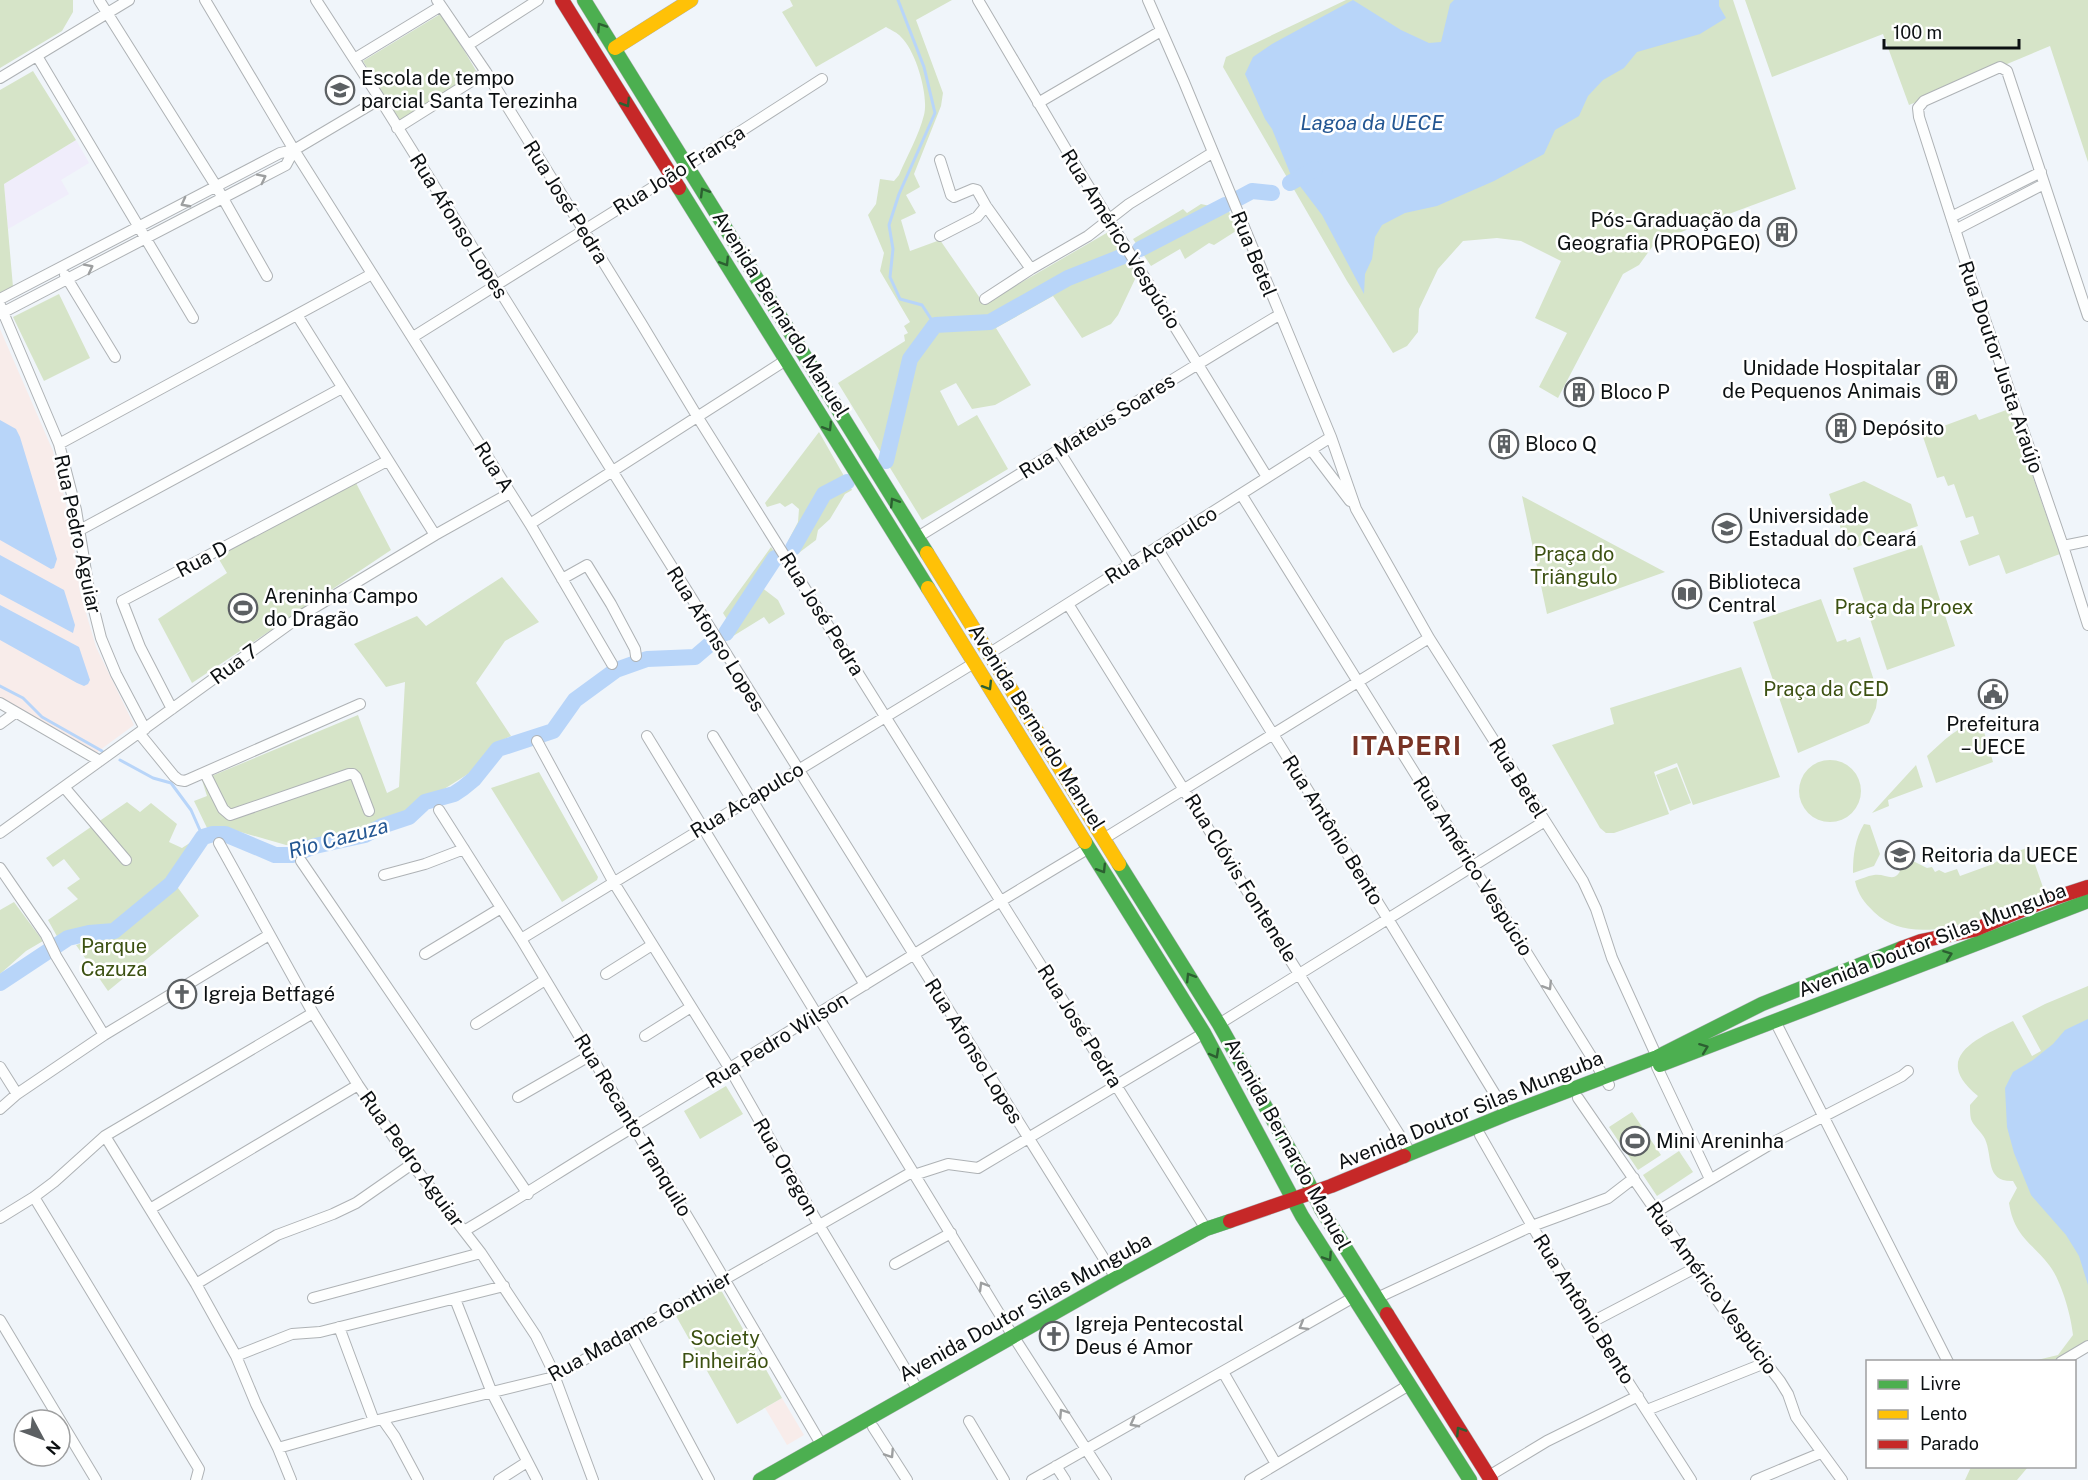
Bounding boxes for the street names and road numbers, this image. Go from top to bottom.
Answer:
street label: Rua João França [609,120,749,220]
street label: Rua José Pedra [519,136,613,268]
street label: Rua Américo Vespúcio [1056,145,1186,333]
street label: Rua Afonso Lopes [405,149,513,303]
street label: Avenida Bernardo Manuel [708,206,854,422]
street label: Rua Betel [1226,208,1282,300]
street label: Rua Doutor Justa Araújo [1953,258,2049,476]
street label: Rua Mateus Soares [1015,368,1179,484]
street label: Rua A [469,437,519,497]
street label: Rua Pedro Aguiar [49,452,107,616]
street label: Rua Acapulco [1100,501,1222,589]
street label: Rua D [172,536,232,582]
street label: Rua José Pedra [775,548,869,680]
street label: Rua Afonso Lopes [662,562,770,716]
street label: Avenida Bernardo Manuel [964,619,1110,835]
street label: Rua 7 [206,639,262,689]
street label: Rua Betel [1484,733,1552,823]
street label: Rua Antônio Bento [1277,751,1389,909]
street label: Rua Acapulco [686,757,808,843]
street label: Rua Américo Vespúcio [1408,772,1538,960]
street label: Rua Clóvis Fontenele [1179,789,1303,967]
street label: Avenida Doutor Silas Munguba [1795,878,2069,1002]
street label: Rua José Pedra [1033,960,1127,1092]
street label: Rua Afonso Lopes [920,974,1028,1128]
street label: Rua Pedro Wilson [702,987,852,1093]
street label: Rua Recanto Tranquilo [569,1029,697,1221]
street label: Avenida Bernardo Manuel [1220,1034,1356,1254]
street label: Avenida Doutor Silas Munguba [1333,1046,1607,1174]
street label: Rua Pedro Aguiar [355,1086,469,1232]
street label: Rua Oregon [748,1114,824,1220]
street label: Rua Américo Vespúcio [1641,1197,1783,1379]
street label: Avenida Doutor Silas Munguba [895,1227,1155,1387]
street label: Rua Antônio Bento [1528,1230,1640,1388]
street label: Rua Madame Gonthier [544,1265,736,1387]

